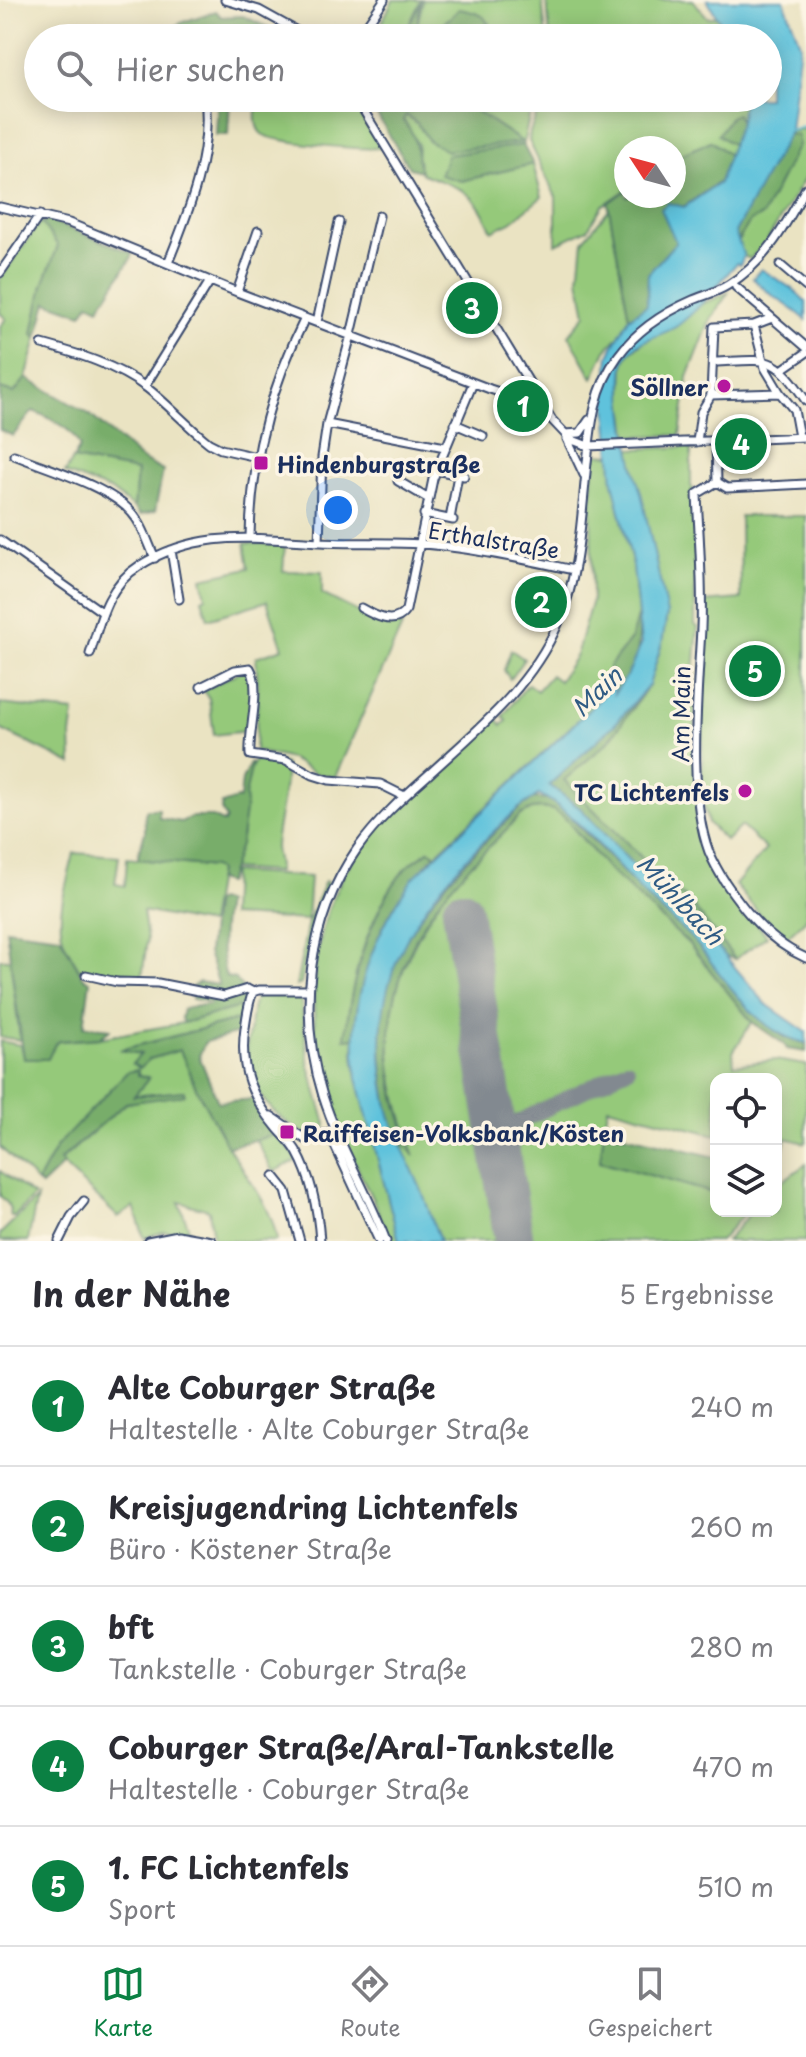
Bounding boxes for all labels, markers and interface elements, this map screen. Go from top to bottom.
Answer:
search box [24,24,782,112]
icon: search [52,46,96,90]
text: Hier suchen [116,46,285,91]
north arrow [614,136,686,208]
pin: 3 [446,278,498,338]
place label: Söllner [630,370,709,403]
pin: 1 [497,376,549,436]
marker: Söllner [715,377,733,395]
pin: 4 [715,414,767,474]
place label: Hindenburgstraße [277,447,480,480]
marker: Hindenburgstraße [252,454,270,472]
your location [318,490,358,530]
street label: Erthalstraße [426,512,562,566]
pin: 2 [515,572,567,632]
pin: 5 [729,641,781,701]
water label: Main [563,657,631,724]
street label: Am Main [663,665,697,763]
place label: TC Lichtenfels [574,775,729,808]
marker: TC Lichtenfels [736,782,754,800]
water label: Mühlbach [629,846,733,953]
map controls [710,1073,782,1217]
button: locate [710,1073,782,1145]
place label: Raiffeisen-Volksbank/Kösten [303,1116,624,1149]
marker: Raiffeisen-Volksbank/Kösten [278,1123,296,1141]
button: layers [710,1145,782,1217]
text: In der Nähe [32,1267,230,1319]
text: 5 Ergebnisse [619,1274,774,1313]
text: Alte Coburger Straße [108,1364,436,1409]
text: 1 [52,1387,64,1426]
text: 240 m [690,1387,774,1426]
text: Haltestelle · Alte Coburger Straße [108,1409,529,1448]
text: Kreisjugendring Lichtenfels [108,1484,518,1529]
text: 2 [49,1507,67,1546]
text: 260 m [690,1507,774,1546]
text: Büro · Köstener Straße [108,1529,392,1568]
text: bft [108,1604,155,1649]
text: 3 [49,1627,67,1666]
text: 280 m [689,1627,774,1666]
text: Tankstelle · Coburger Straße [108,1649,467,1688]
text: Coburger Straße/Aral-Tankstelle [108,1724,614,1769]
text: 4 [49,1747,67,1786]
text: 470 m [692,1747,774,1786]
text: Haltestelle · Coburger Straße [108,1769,469,1808]
text: 1. FC Lichtenfels [108,1844,349,1889]
text: 5 [50,1867,66,1906]
text: 510 m [696,1867,774,1906]
text: Sport [108,1889,176,1928]
tab: Karte [94,1962,153,2043]
tab: Route [340,1962,400,2043]
tab: Gespeichert [587,1962,712,2043]

